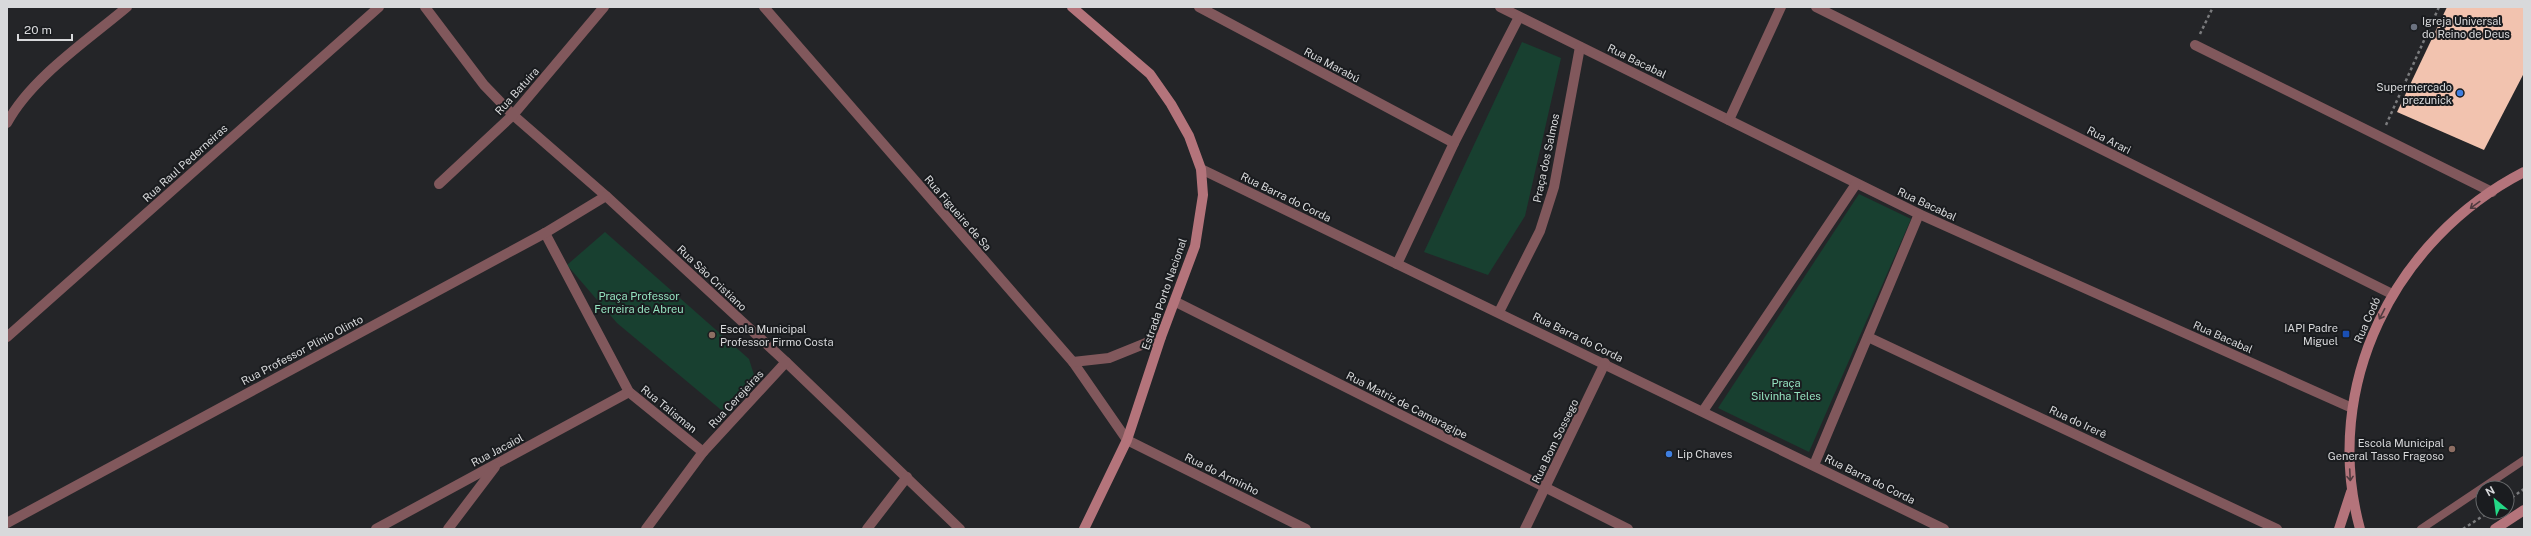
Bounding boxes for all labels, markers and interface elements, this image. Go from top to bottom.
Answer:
place label: Igreja Universal do Reino de Deus [2422,15,2510,40]
scale bar [18,16,72,42]
marker: Igreja Universal do Reino de Deus [2409,22,2419,32]
text: 20 m [24,23,52,37]
street label: Rua Bacabal [1606,42,1668,80]
street label: Rua Marabú [1302,45,1362,85]
street label: Rua Batuira [493,65,541,117]
place label: Supermercado prezunick [2376,81,2452,106]
marker: Supermercado prezunick [2455,88,2465,98]
street label: Praça dos Salmos [1531,112,1562,204]
street label: Rua Raul Pederneiras [140,122,230,204]
street label: Rua Arari [2085,124,2133,156]
street label: Rua Barra do Corda [1239,170,1333,224]
street label: Rua Figueire de Sa [922,173,994,253]
street label: Rua Bacabal [1896,185,1958,223]
one-way arrow [2469,201,2480,209]
street label: Estrada Porto Nacional [1139,237,1189,351]
street label: Rua São Cristiano [675,243,749,313]
park label: Praça Professor Ferreira de Abreu [594,290,684,315]
street label: Rua Codó [2352,295,2382,345]
one-way arrow [2378,307,2385,319]
street label: Rua Barra do Corda [1531,310,1625,364]
street label: Rua Professor Plínio Olinto [239,313,365,387]
street label: Rua Bacabal [2191,319,2255,355]
place label: IAPI Padre Miguel [2284,322,2338,347]
place label: Escola Municipal Professor Firmo Costa [720,323,833,348]
marker: IAPI Padre Miguel [2341,329,2351,339]
marker: Escola Municipal Professor Firmo Costa [707,330,717,340]
street label: Rua Cerejeiras [706,367,766,430]
street label: Rua Matriz de Camaragipe [1344,369,1470,441]
park label: Praça Silvinha Teles [1751,377,1821,402]
street label: Rua Talisman [639,383,699,435]
street label: Rua Bom Sossego [1529,397,1581,485]
street label: Rua do Irerê [2047,404,2109,440]
street label: Rua Jacaiol [469,431,525,469]
place label: Escola Municipal General Tasso Fragoso [2328,437,2444,462]
marker: Escola Municipal General Tasso Fragoso [2447,444,2457,454]
place label: Lip Chaves [1677,448,1733,460]
marker: Lip Chaves [1664,449,1674,459]
street label: Rua do Arminho [1183,451,1261,497]
street label: Rua Barra do Corda [1823,452,1917,506]
one-way arrow [2347,468,2354,481]
north arrow [2475,480,2515,520]
text: N [2483,484,2497,499]

